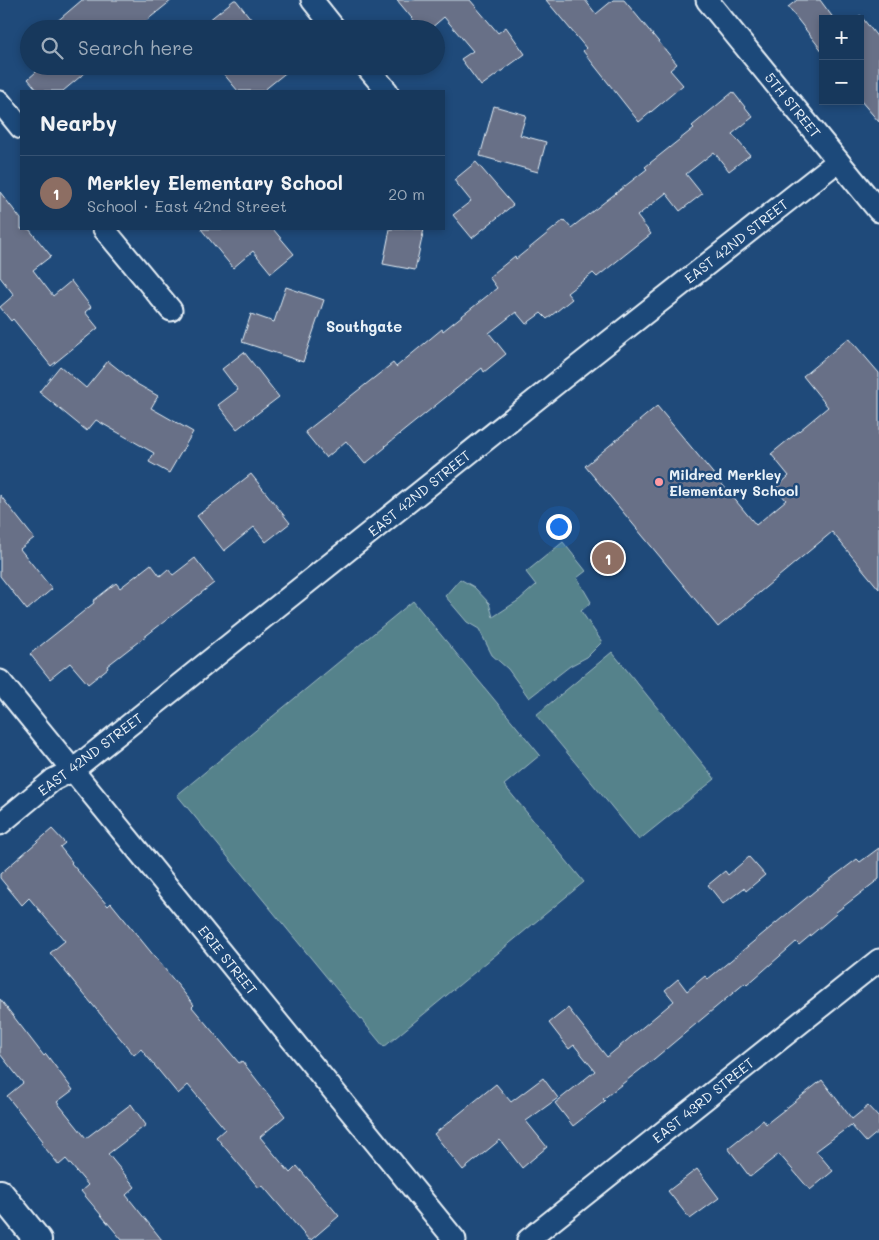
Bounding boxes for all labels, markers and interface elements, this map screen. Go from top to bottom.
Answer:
map controls [819,15,864,105]
button: + [819,15,864,60]
search box [20,20,445,75]
icon: search [38,34,66,62]
text: Search here [78,35,194,60]
button: − [819,60,864,105]
street label: 5TH STREET [761,68,825,142]
text: Nearby [40,109,117,136]
text: Merkley Elementary School [87,170,343,195]
text: 1 [52,183,60,204]
text: 20 m [388,183,425,204]
street label: EAST 42ND STREET [680,194,792,288]
text: School · East 42nd Street [87,195,287,216]
district label: Southgate [326,316,402,336]
street label: EAST 42ND STREET [364,446,474,540]
place label: Mildred Merkley Elementary School [669,465,798,500]
marker: Mildred Merkley Elementary School [653,476,665,488]
your location [546,514,572,540]
pin: 1 [592,539,624,577]
street label: EAST 42ND STREET [34,708,147,800]
street label: ERIE STREET [194,921,262,999]
street label: EAST 43RD STREET [648,1053,758,1147]

